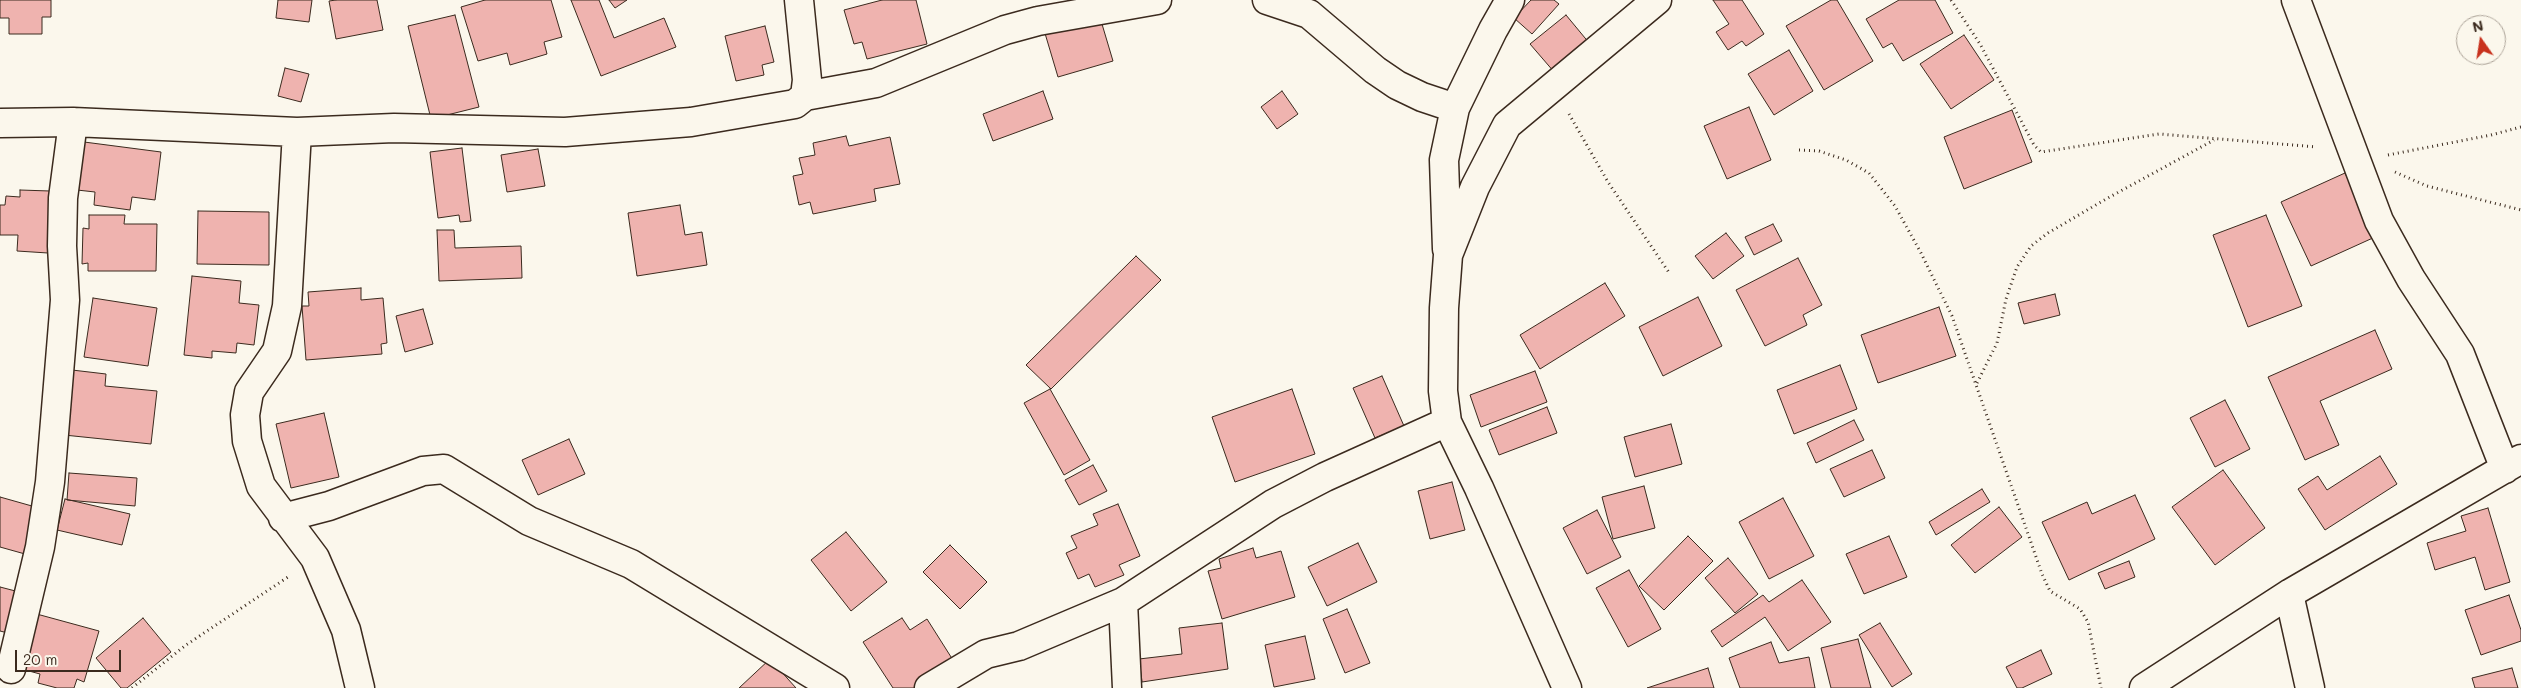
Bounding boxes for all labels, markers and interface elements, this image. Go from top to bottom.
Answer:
north arrow [2456,15,2506,65]
text: N [2470,15,2485,36]
scale bar [18,640,124,672]
text: 20 m [23,649,57,669]

